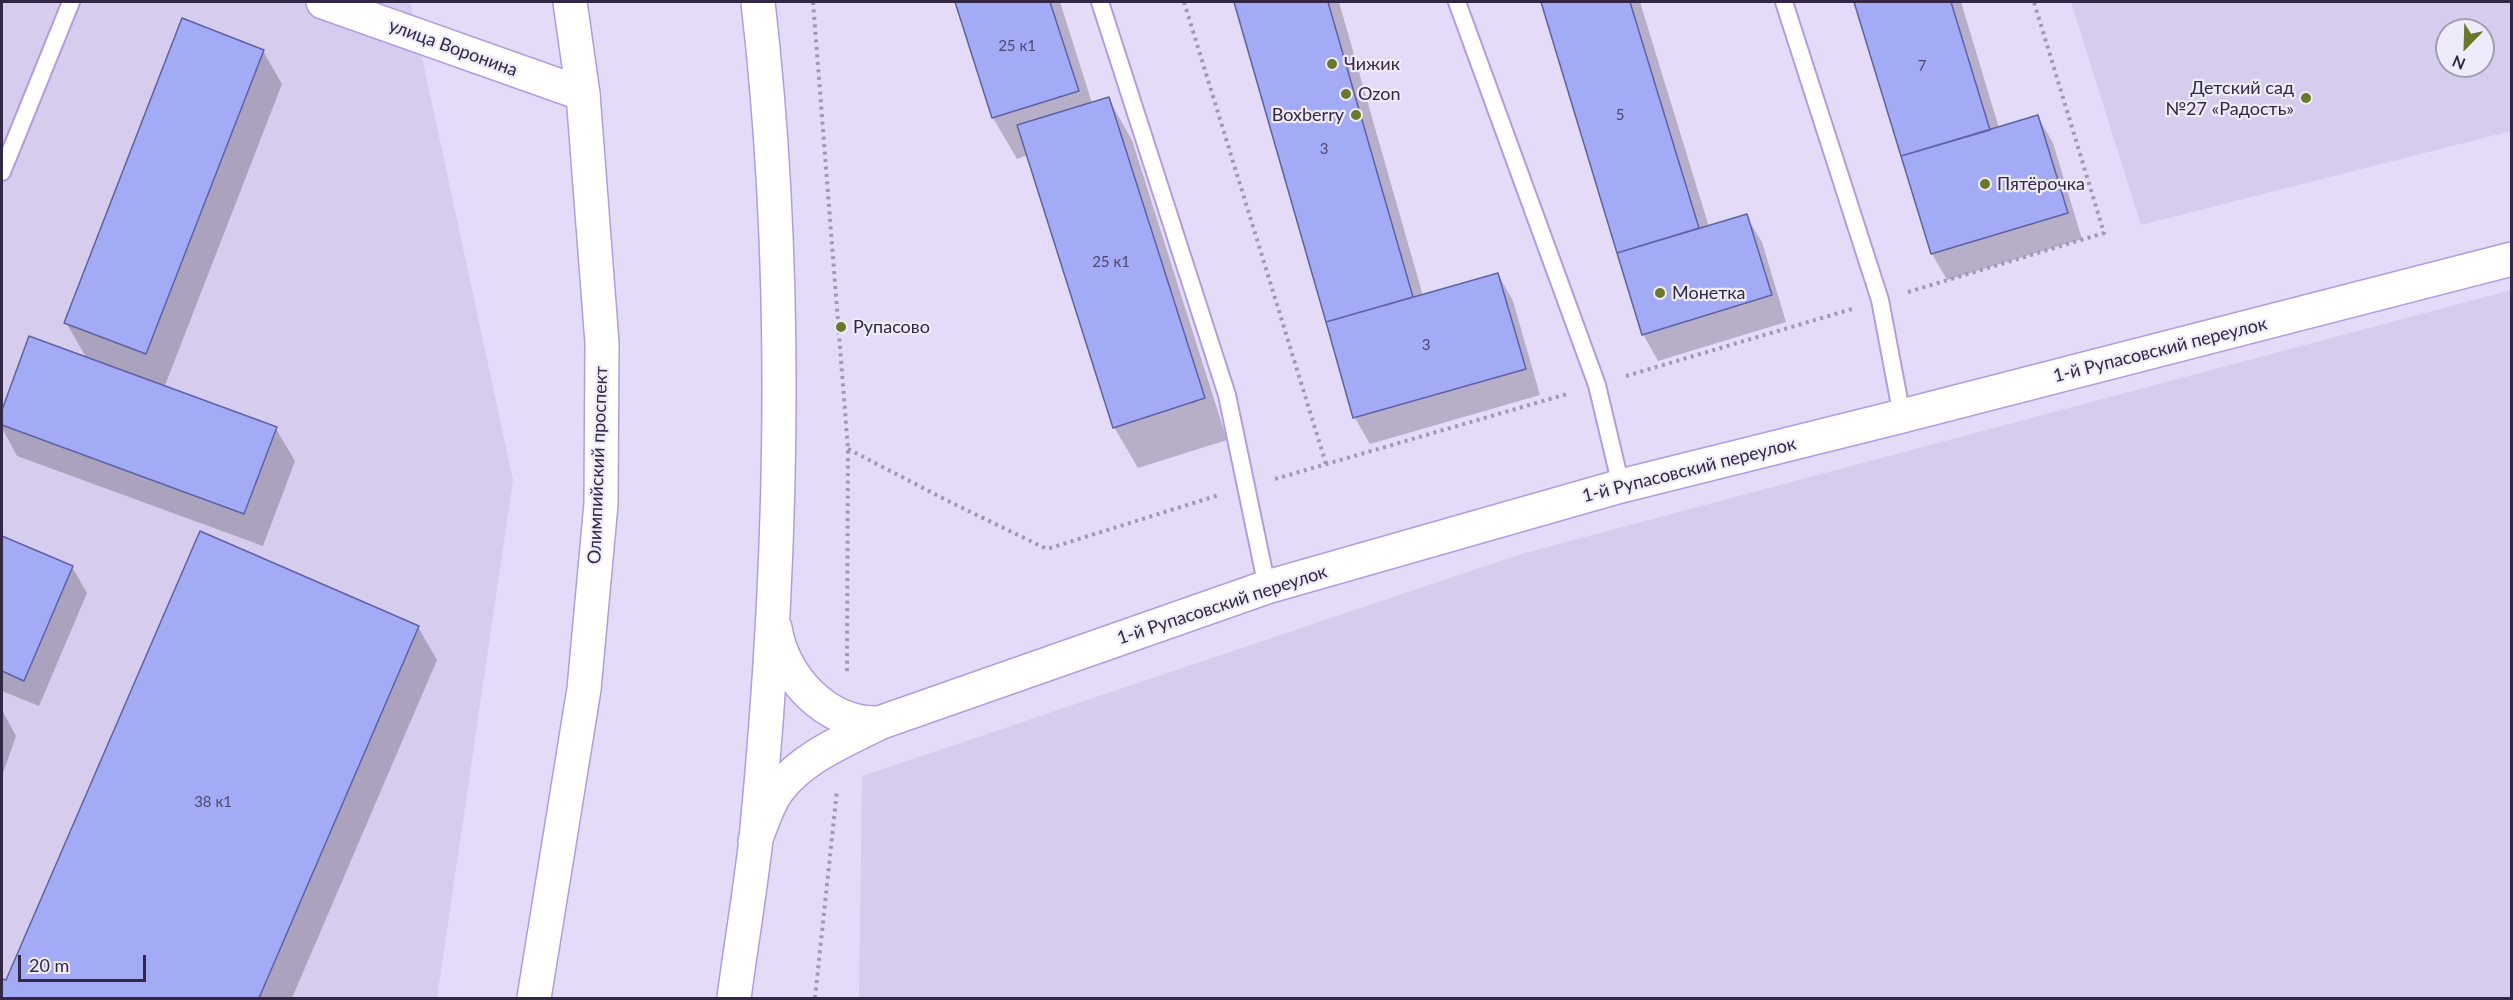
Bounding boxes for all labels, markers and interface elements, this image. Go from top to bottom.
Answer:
street label: улица Воронина [386,15,520,81]
north arrow [2435,18,2495,78]
house number: 25 к1 [998,37,1036,55]
text: N [2449,52,2468,74]
place label: Чижик [1344,53,1400,75]
marker: Чижик [1325,57,1339,71]
house number: 7 [1918,57,1926,75]
place label: Детский сад №27 «Радость» [2165,77,2294,119]
place label: Ozon [1358,83,1400,105]
marker: Ozon [1339,87,1353,101]
marker: Детский сад №27 «Радость» [2299,91,2313,105]
place label: Boxberry [1272,104,1344,126]
house number: 5 [1616,106,1624,124]
marker: Boxberry [1349,108,1363,122]
house number: 3 [1320,140,1328,158]
place label: Пятёрочка [1997,173,2085,195]
marker: Пятёрочка [1978,177,1992,191]
house number: 25 к1 [1092,253,1130,271]
place label: Монетка [1672,282,1746,304]
marker: Монетка [1653,286,1667,300]
street label: 1-й Рупасовский переулок [2051,313,2269,387]
place label: Рупасово [853,316,930,338]
marker: Рупасово [834,320,848,334]
house number: 3 [1422,336,1430,354]
street label: Олимпийский проспект [584,366,612,564]
street label: 1-й Рупасовский переулок [1580,433,1798,507]
street label: 1-й Рупасовский переулок [1114,561,1330,649]
house number: 38 к1 [194,793,232,811]
scale bar [21,943,148,981]
text: 20 m [29,954,69,976]

